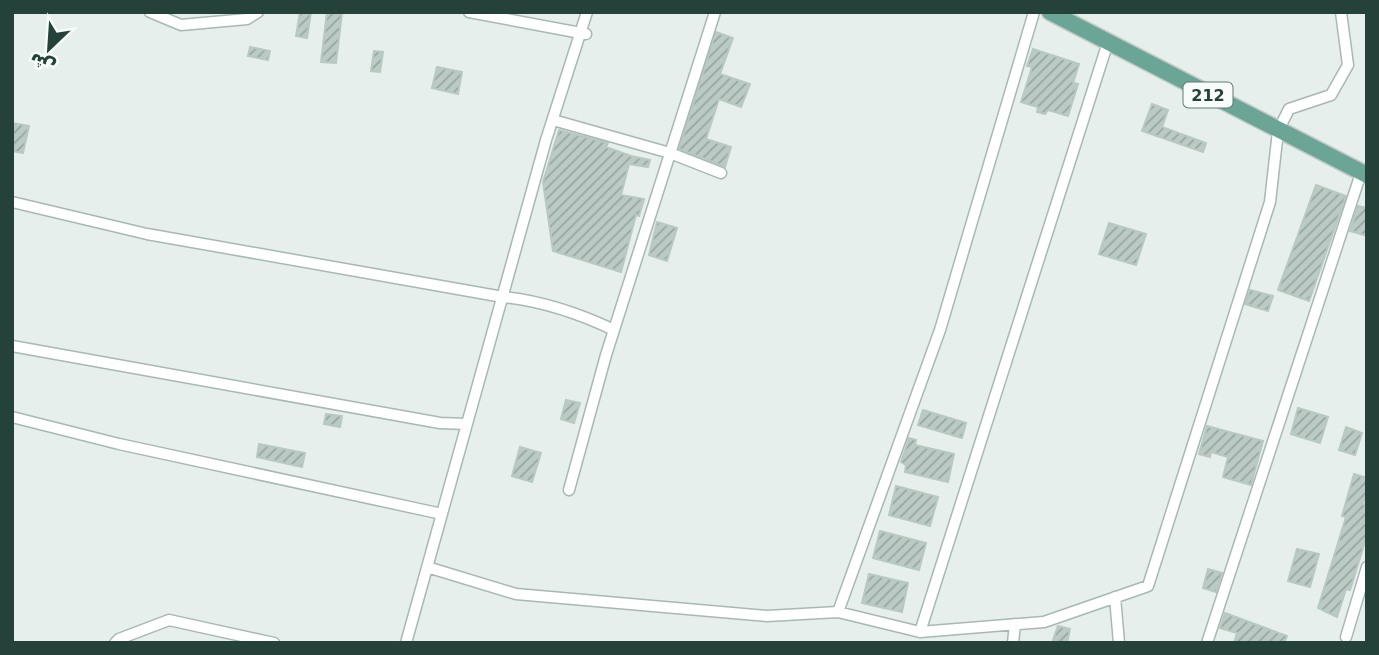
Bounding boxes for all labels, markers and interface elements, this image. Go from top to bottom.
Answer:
north arrow [14,14,84,84]
text: ش [25,48,59,80]
road number: 212 [1184,82,1232,108]

